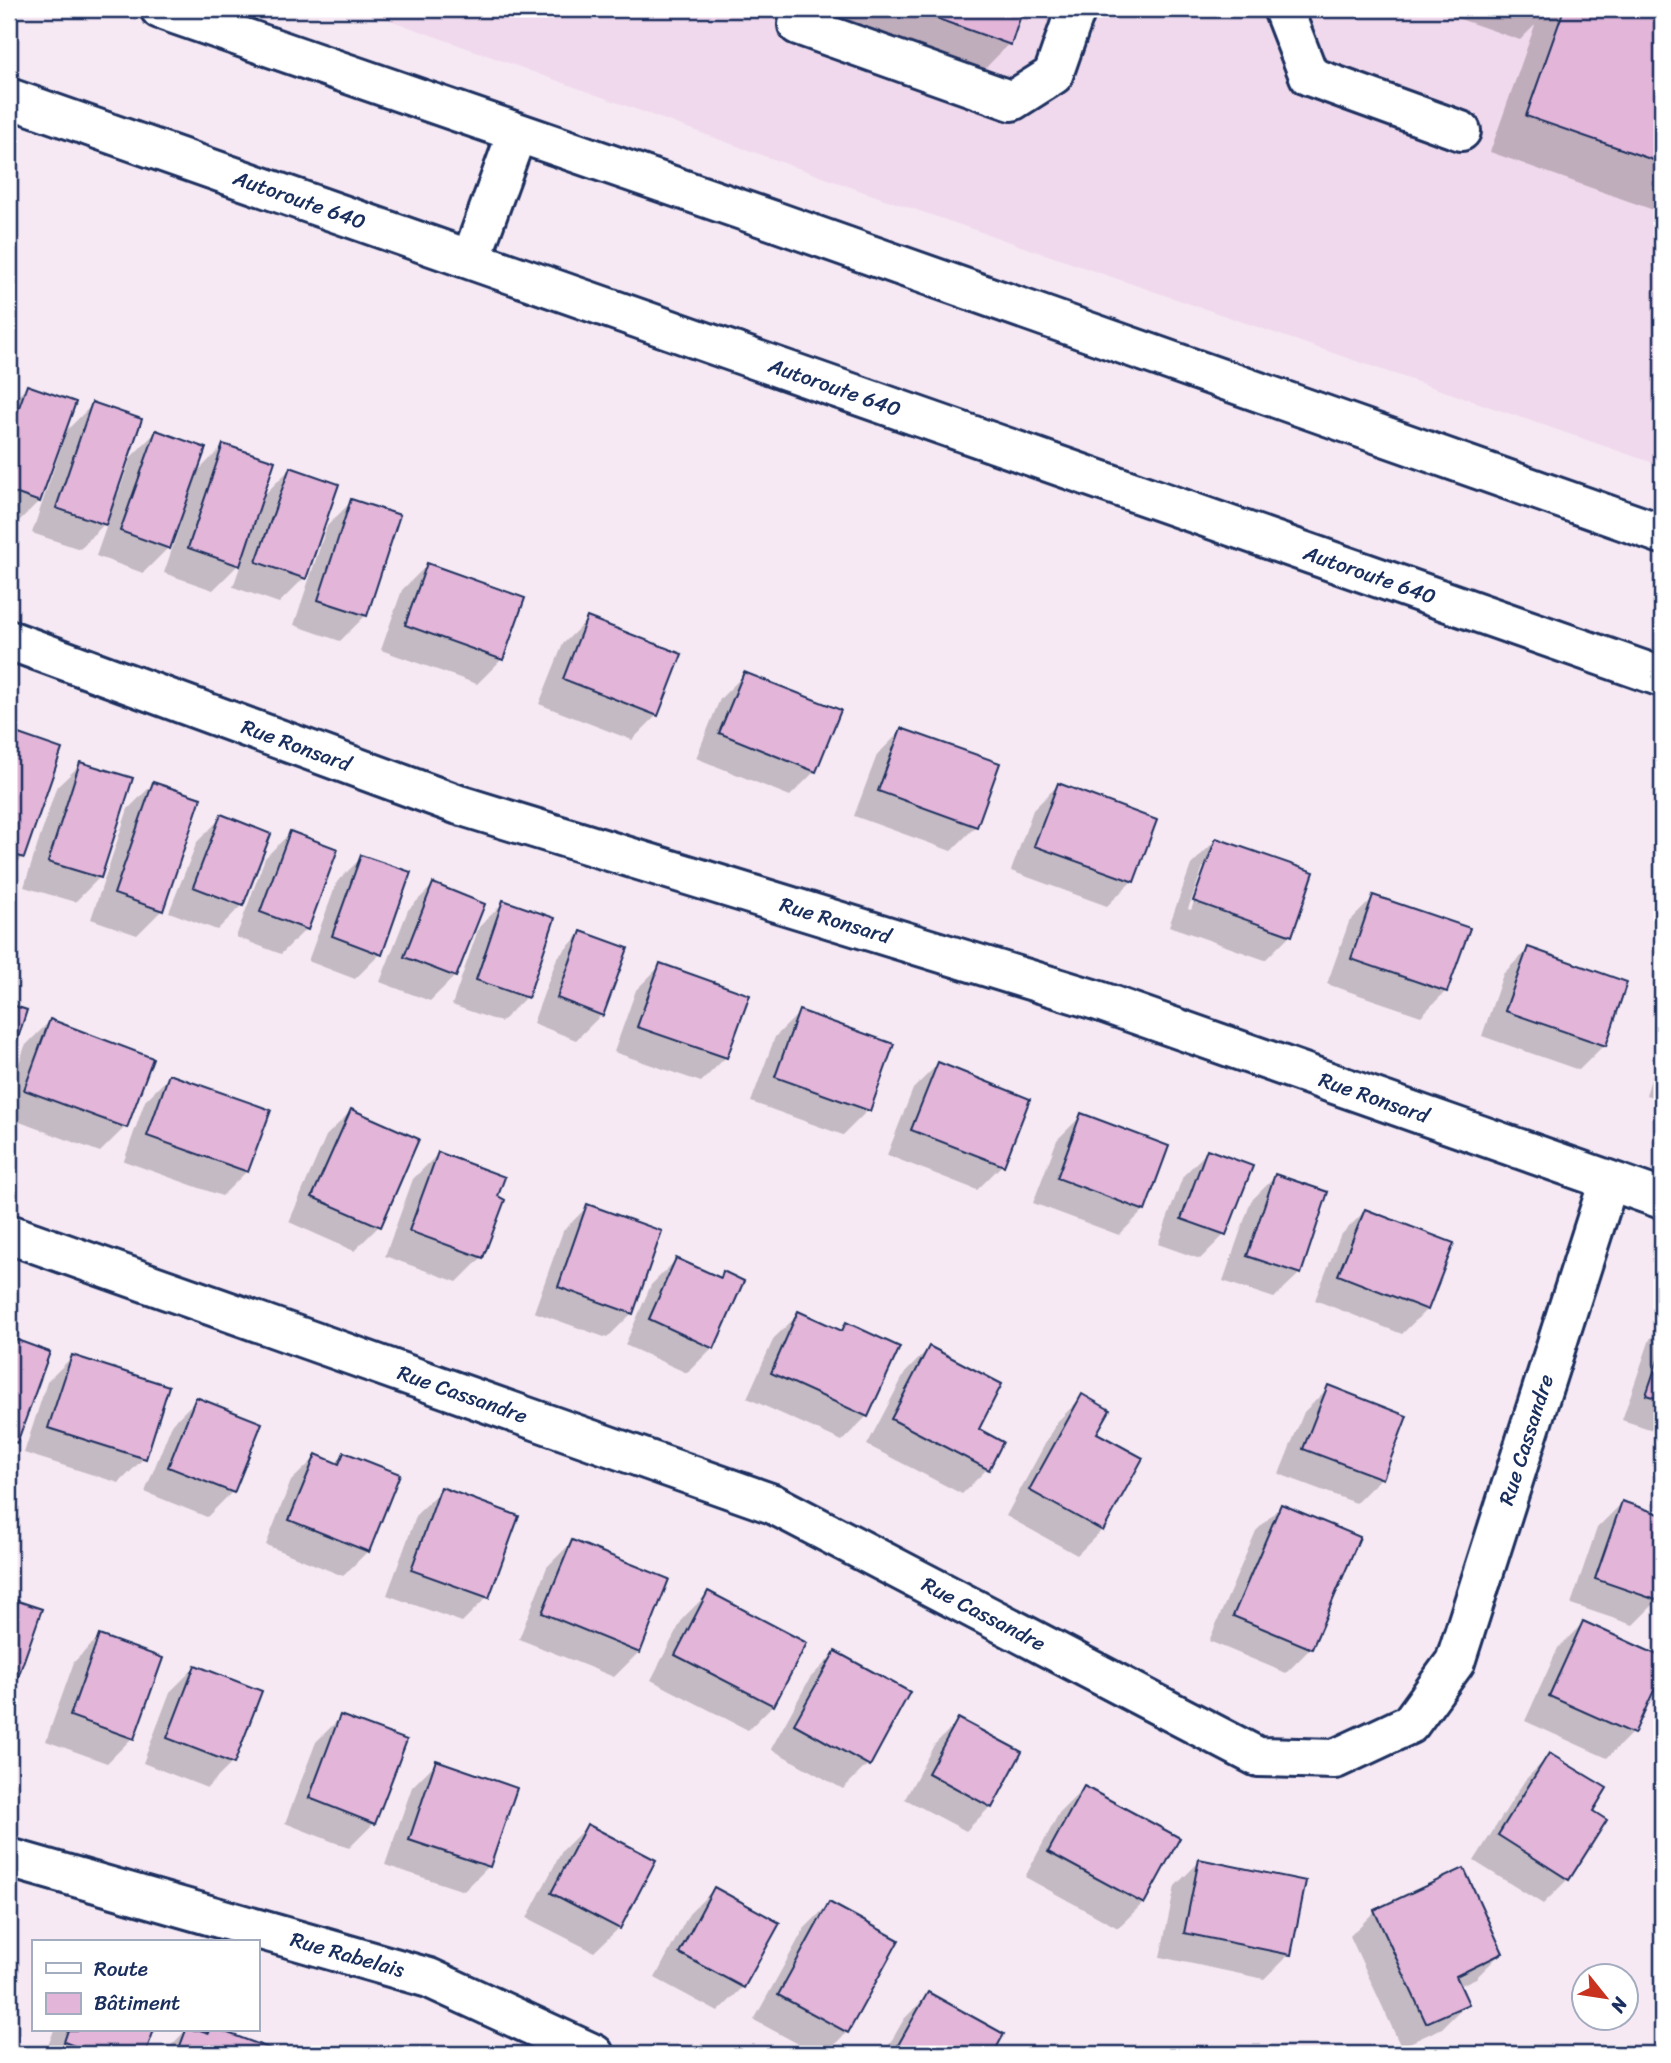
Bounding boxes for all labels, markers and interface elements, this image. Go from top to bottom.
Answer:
street label: Autoroute 640 [227,159,371,241]
street label: Autoroute 640 [762,346,906,428]
street label: Autoroute 640 [1297,534,1441,615]
street label: Rue Ronsard [236,708,358,784]
street label: Rue Ronsard [775,885,898,956]
street label: Rue Ronsard [1313,1061,1436,1135]
street label: Rue Cassandre [392,1354,533,1435]
street label: Rue Cassandre [1487,1369,1565,1510]
street label: Rue Cassandre [915,1566,1053,1662]
street label: Rue Rabelais [286,1920,409,1989]
legend [32,1940,259,2032]
text: Route [94,1950,148,1988]
north arrow [1570,1962,1640,2032]
text: Bâtiment [94,1984,180,2022]
text: N [1601,1990,1637,2020]

